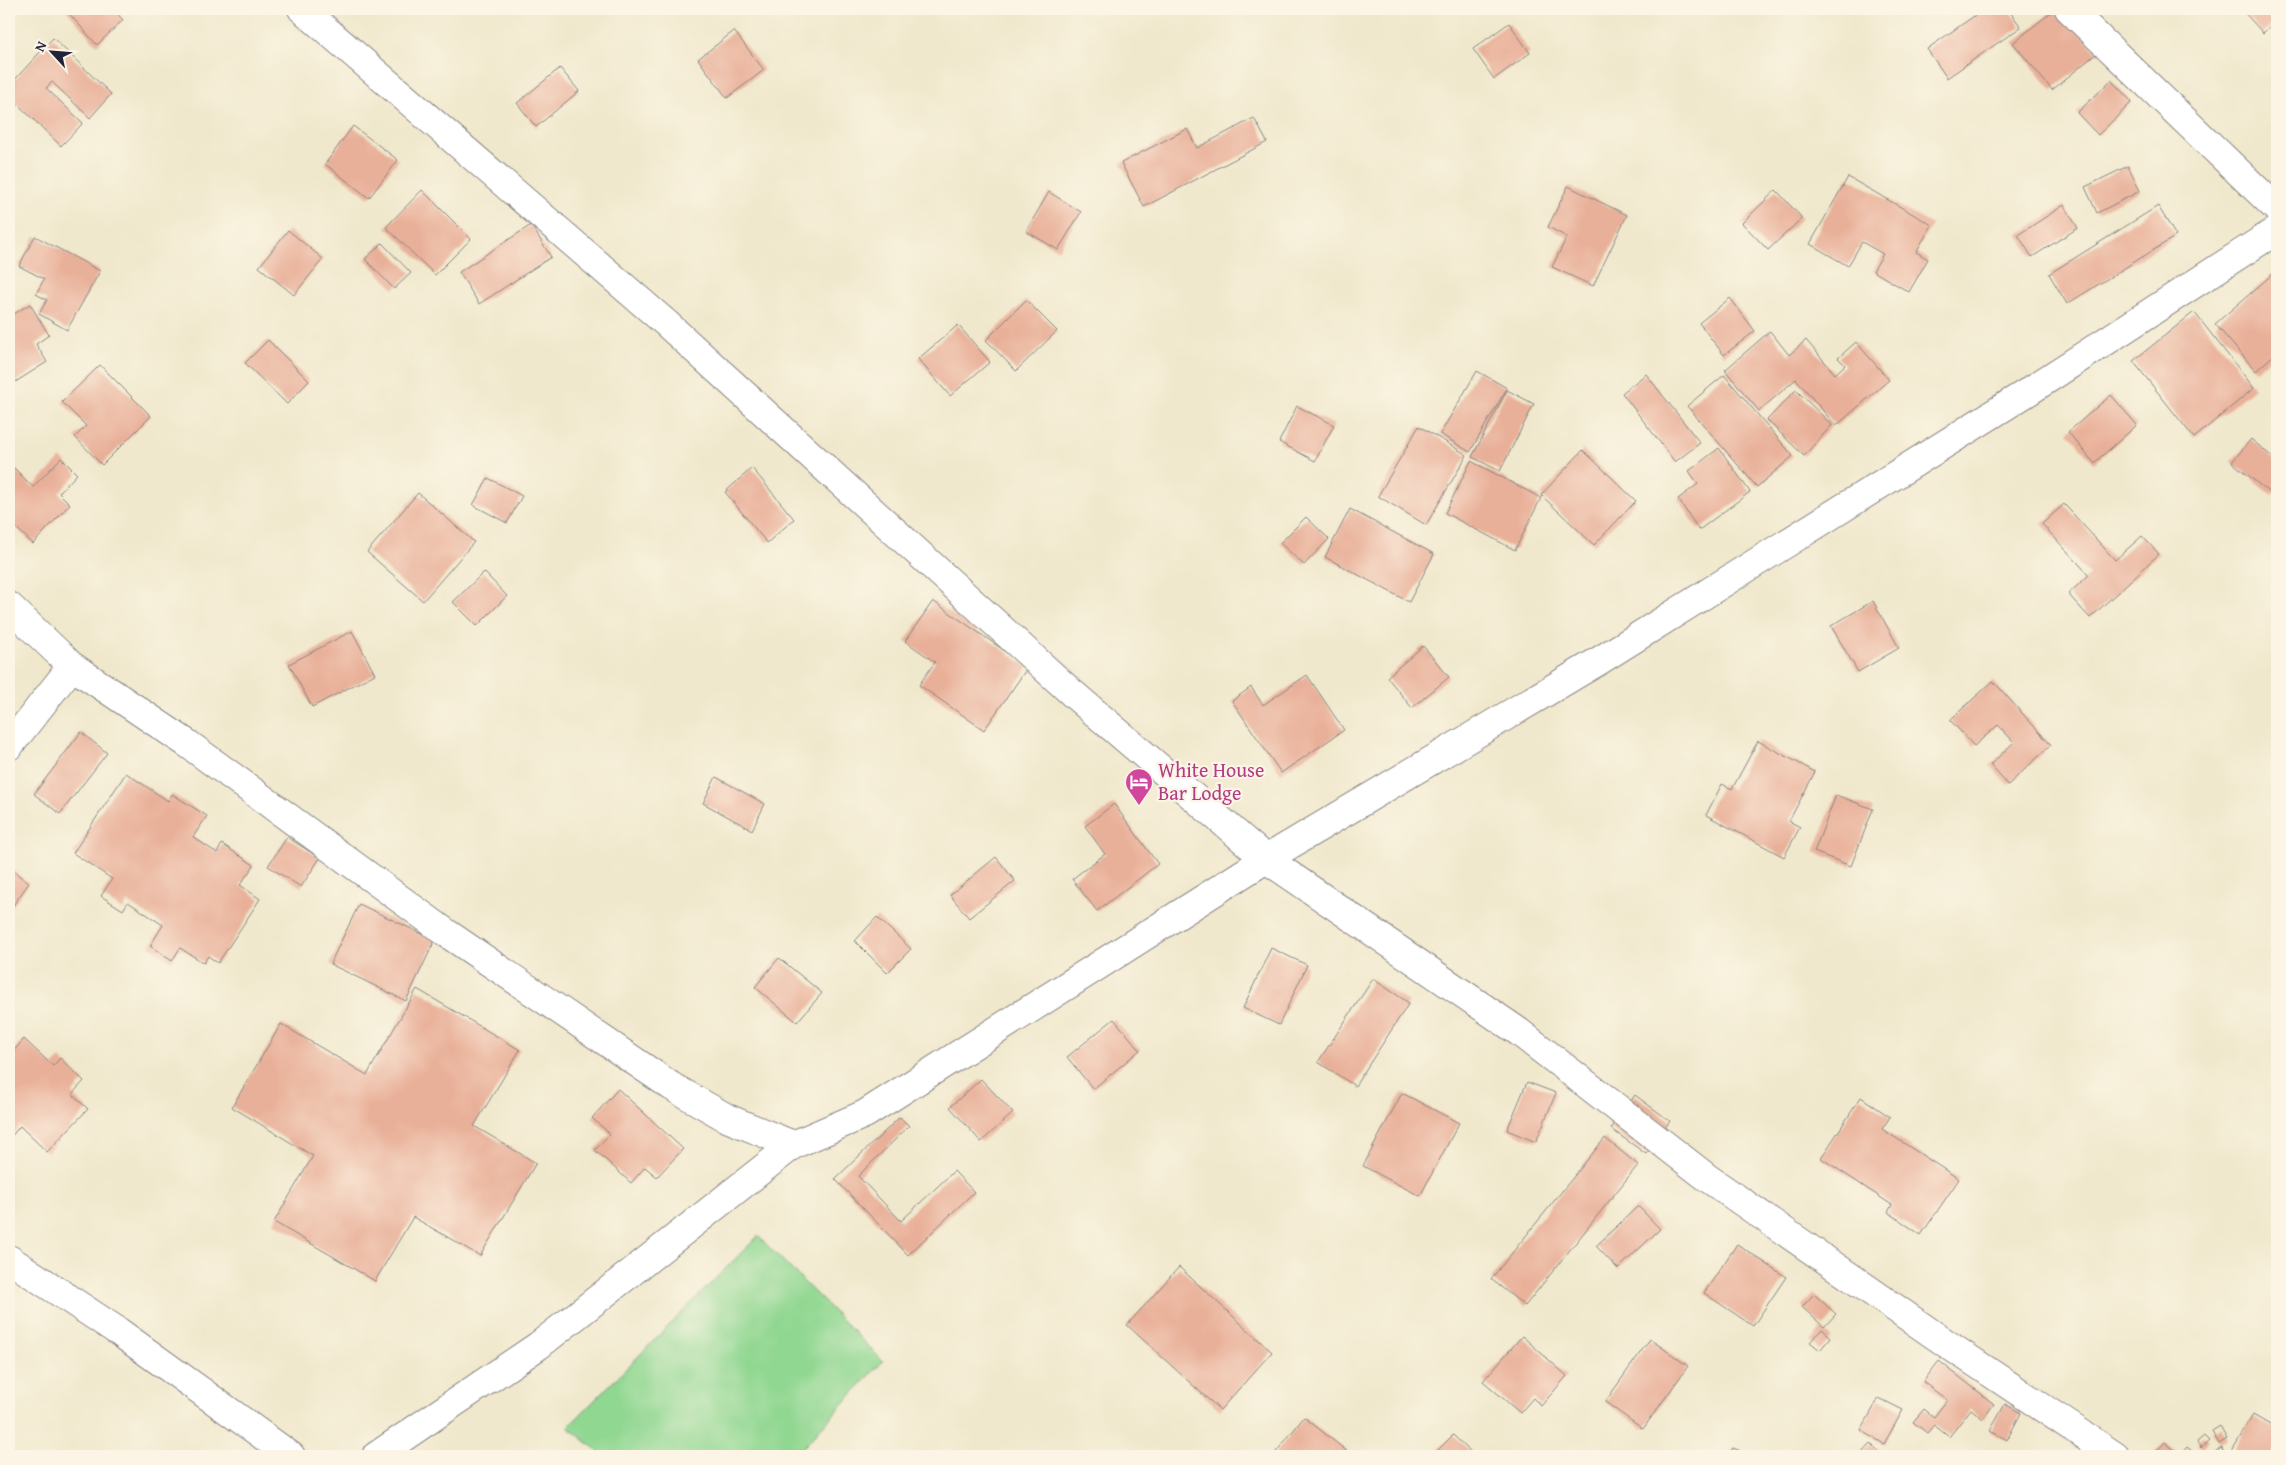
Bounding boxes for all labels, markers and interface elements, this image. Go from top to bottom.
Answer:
north arrow [28,28,78,78]
text: N [29,37,52,55]
place label: White House Bar Lodge [1158,755,1264,807]
hotel icon: White House Bar Lodge [1124,767,1154,806]

